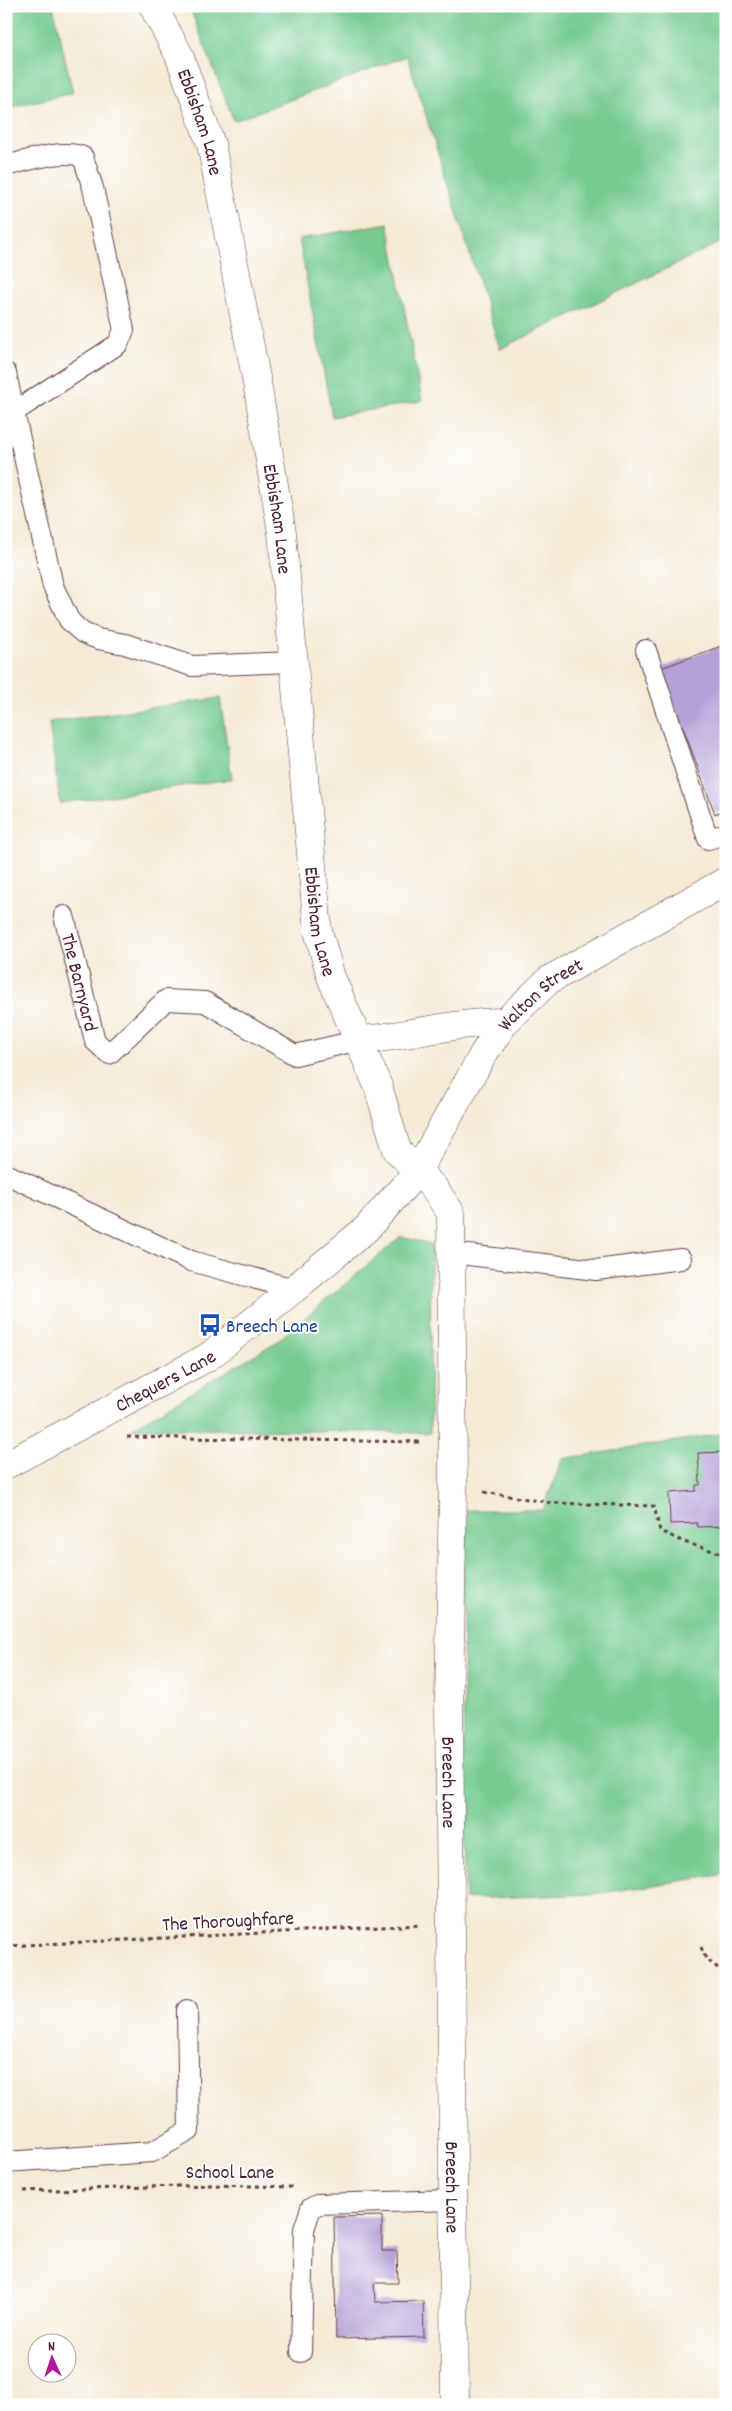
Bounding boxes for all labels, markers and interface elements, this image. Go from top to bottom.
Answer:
street label: Ebbisham Lane [168,65,228,178]
street label: Ebbisham Lane [254,462,297,576]
street label: Ebbisham Lane [295,866,341,980]
street label: The Barnyard [52,931,103,1035]
street label: Walton Street [492,953,589,1037]
bus stop icon: Breech Lane [197,1312,223,1338]
place label: Breech Lane [226,1314,318,1342]
street label: Chequers Lane [111,1344,223,1421]
street label: Breech Lane [432,1736,461,1829]
street label: The Thoroughfare [161,1906,295,1940]
street label: Breech Lane [436,2141,465,2234]
street label: School Lane [186,2160,275,2188]
north arrow [28,2334,78,2384]
text: N [47,2337,55,2357]

